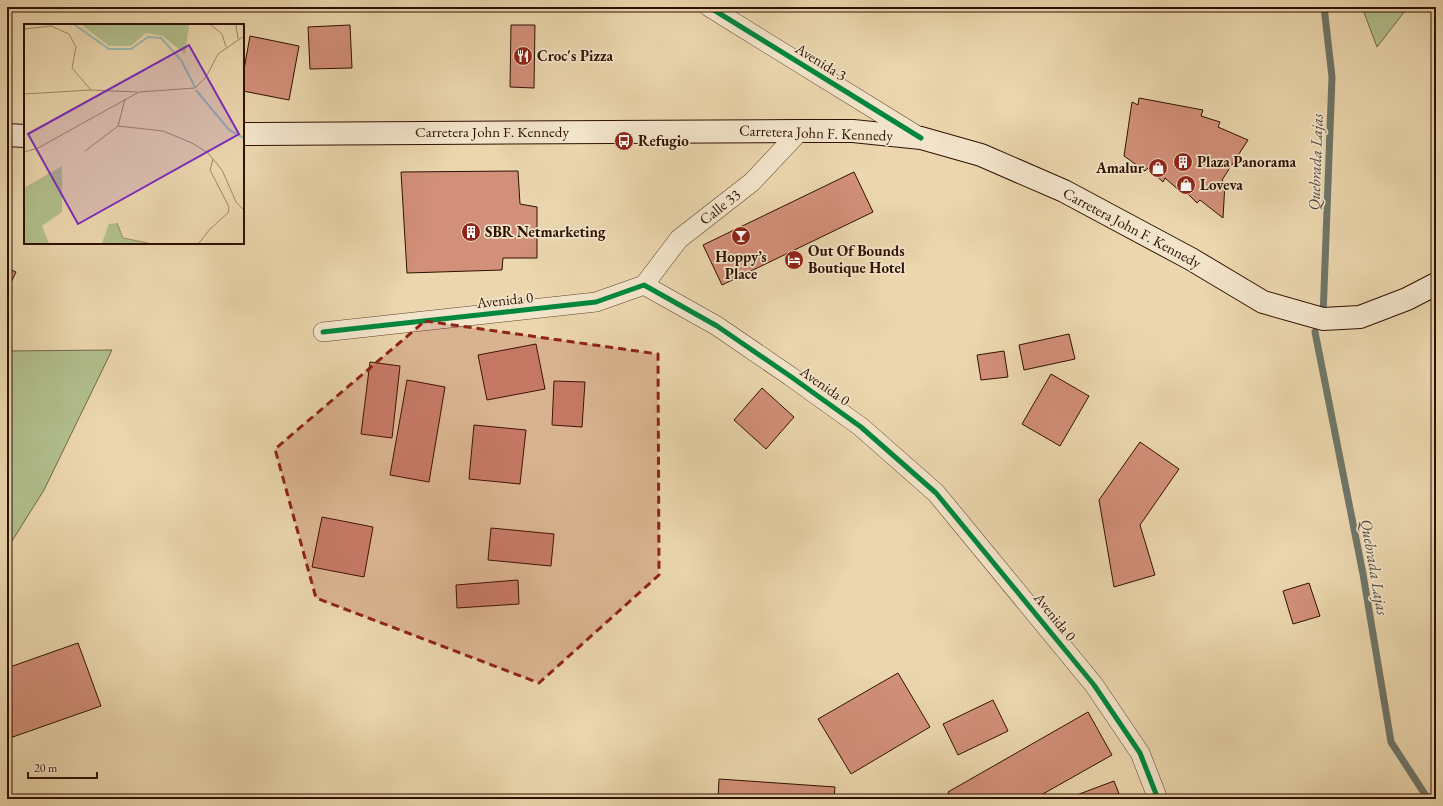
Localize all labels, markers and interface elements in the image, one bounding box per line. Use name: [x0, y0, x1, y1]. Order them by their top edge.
inset map: [24, 24, 244, 244]
street label: Avenida 3: [791, 38, 850, 85]
restaurant icon: Croc's Pizza: [512, 45, 534, 67]
place label: Croc's Pizza: [537, 46, 614, 65]
water label: Quebrada Lajas: [1303, 113, 1328, 211]
street label: Carretera John F. Kennedy: [739, 120, 894, 145]
street label: Carretera John F. Kennedy: [415, 122, 569, 141]
bus stop icon: Refugio: [613, 130, 635, 152]
place label: Refugio: [638, 131, 689, 150]
building icon: Plaza Panorama: [1172, 151, 1194, 173]
place label: Plaza Panorama: [1197, 152, 1297, 171]
shop icon: Amalur: [1147, 157, 1169, 179]
place label: Amalur: [1095, 158, 1145, 177]
shop icon: Loveva: [1175, 174, 1197, 196]
place label: Loveva: [1200, 175, 1243, 194]
street label: Carretera John F. Kennedy: [1060, 183, 1205, 272]
street label: Calle 33: [695, 185, 744, 229]
building icon: SBR Netmarketing: [460, 221, 482, 243]
place label: SBR Netmarketing: [485, 222, 606, 241]
bar icon: Hoppy’s Place: [730, 225, 752, 247]
place label: Out Of Bounds Boutique Hotel: [808, 241, 906, 277]
place label: Hoppy’s Place: [715, 247, 767, 283]
hotel icon: Out Of Bounds Boutique Hotel: [783, 249, 805, 271]
street label: Avenida 0: [475, 287, 534, 312]
street label: Avenida 0: [796, 361, 854, 410]
water label: Quebrada Lajas: [1356, 517, 1393, 617]
street label: Avenida 0: [1030, 588, 1081, 645]
scale bar: [28, 754, 97, 780]
text: 20 m: [34, 760, 58, 776]

